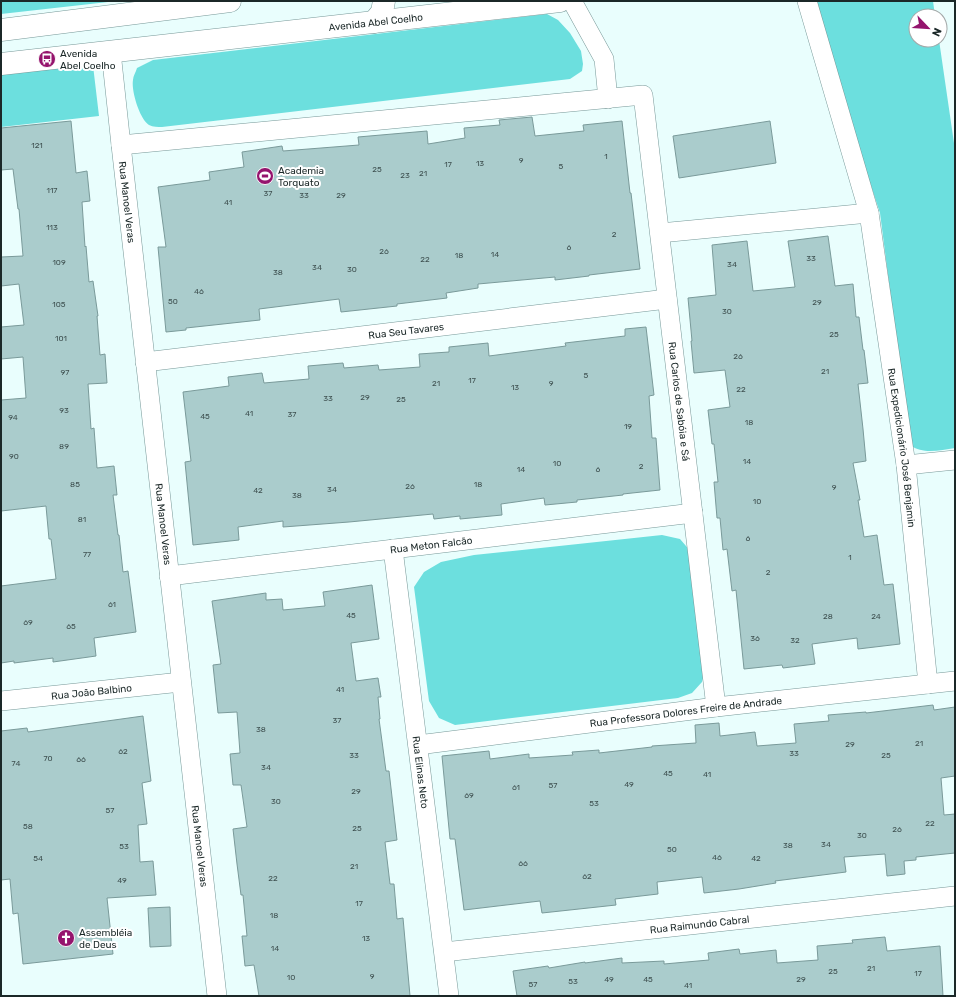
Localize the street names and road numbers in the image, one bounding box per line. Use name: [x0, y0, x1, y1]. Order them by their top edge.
street label: Avenida Abel Coelho: [328, 11, 424, 34]
street label: Rua Manoel Veras: [116, 161, 137, 244]
street label: Rua Seu Tavares: [368, 321, 445, 342]
street label: Rua Carlos de Sabóia e Sá: [665, 341, 692, 462]
street label: Rua Expedicionário José Benjamin: [885, 367, 917, 528]
street label: Rua Manoel Veras: [152, 483, 173, 566]
street label: Rua Meton Falcão: [389, 535, 473, 556]
street label: Rua João Balbino: [51, 682, 133, 703]
street label: Rua Professora Dolores Freire de Andrade: [589, 695, 783, 730]
street label: Rua Elinas Neto: [409, 735, 430, 810]
street label: Rua Manoel Veras: [189, 805, 210, 888]
street label: Rua Raimundo Cabral: [649, 914, 750, 936]

